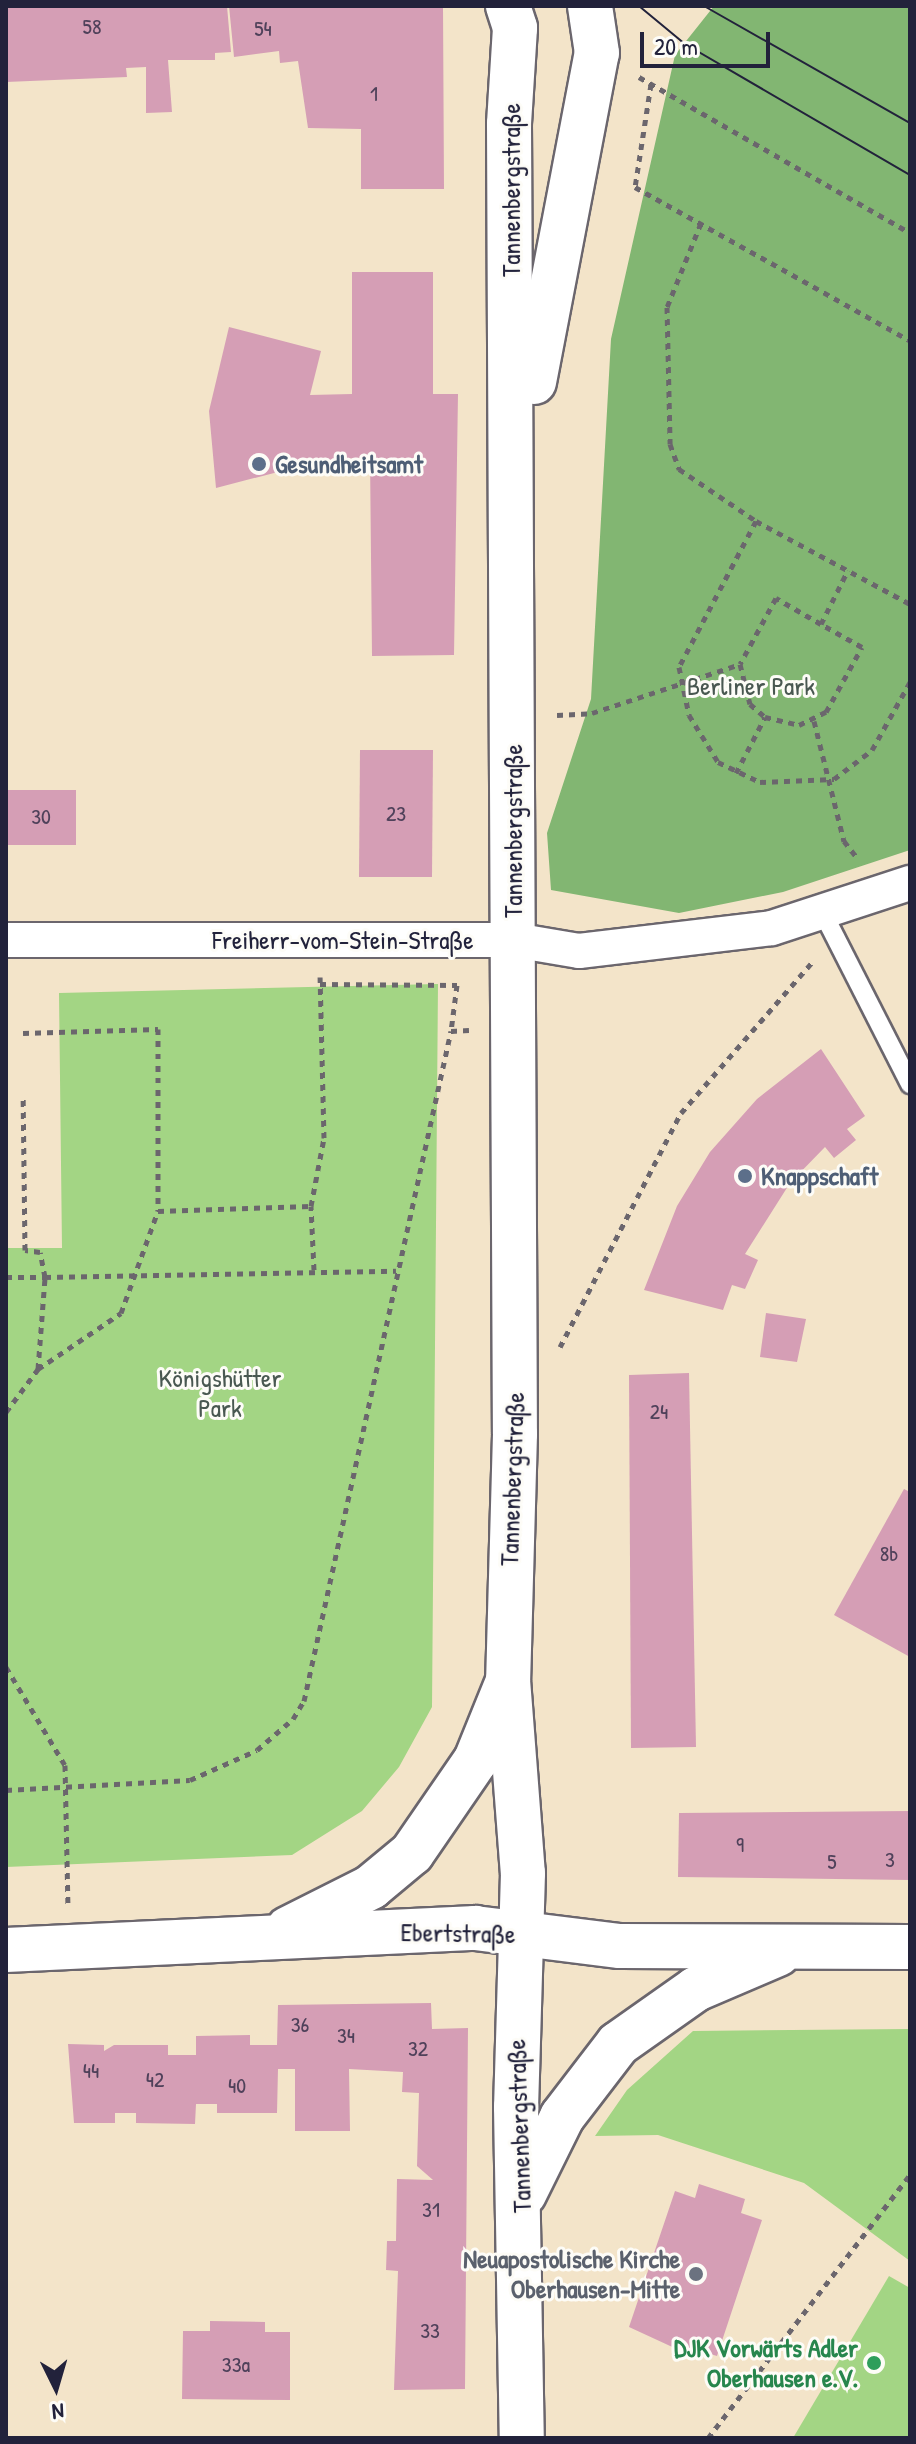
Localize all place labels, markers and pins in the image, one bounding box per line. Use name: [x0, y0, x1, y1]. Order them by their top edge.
place label: Gesundheitsamt: [275, 448, 423, 480]
marker: Gesundheitsamt: [250, 455, 268, 473]
place label: Knappschaft: [761, 1160, 878, 1192]
marker: Knappschaft: [736, 1167, 754, 1185]
place label: Neuapostolische Kirche Oberhausen-Mitte: [463, 2243, 680, 2304]
marker: Neuapostolische Kirche Oberhausen-Mitte: [687, 2265, 705, 2283]
place label: DJK Vorwärts Adler Oberhausen e.V.: [674, 2332, 858, 2394]
marker: DJK Vorwärts Adler Oberhausen e.V.: [865, 2354, 883, 2372]

